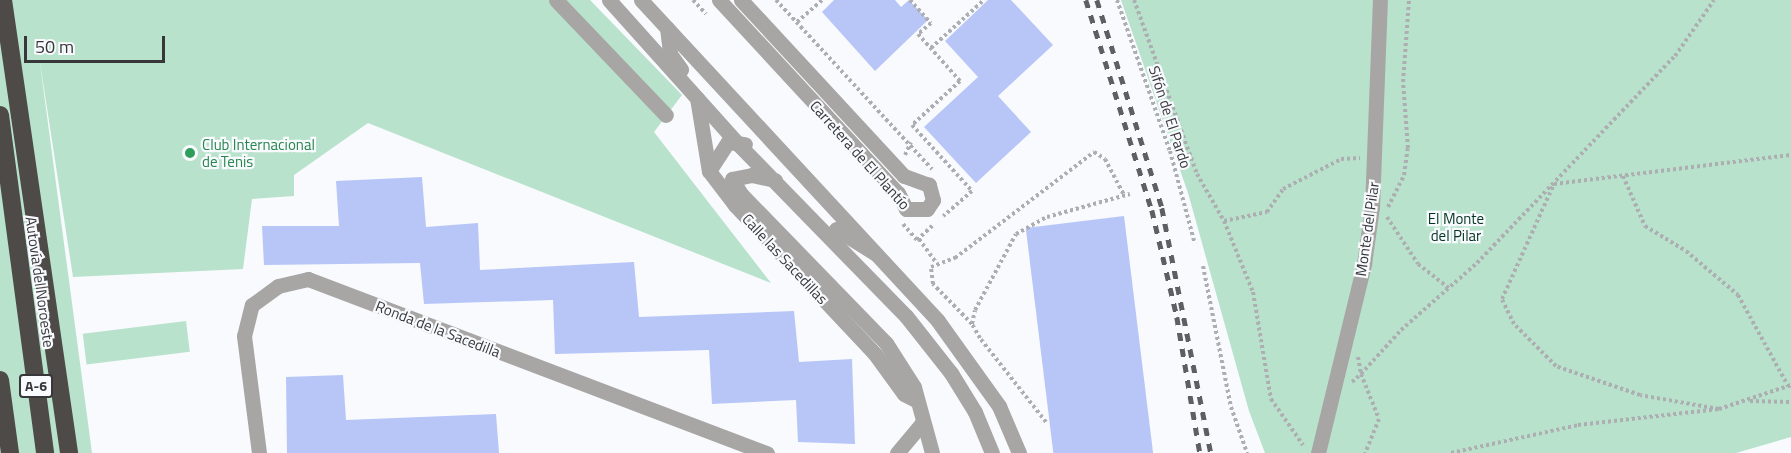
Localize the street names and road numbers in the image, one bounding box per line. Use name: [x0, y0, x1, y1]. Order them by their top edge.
street label: Sifón de El Pardo: [1145, 64, 1195, 170]
street label: Carretera de El Plantío: [806, 97, 914, 213]
street label: Monte del Pilar: [1351, 181, 1383, 277]
street label: Calle las Sacedillas: [739, 210, 831, 308]
street label: Autovía del Noroeste: [22, 215, 58, 349]
street label: Ronda de la Sacedilla: [373, 297, 503, 361]
road number: A-6: [18, 375, 54, 397]

